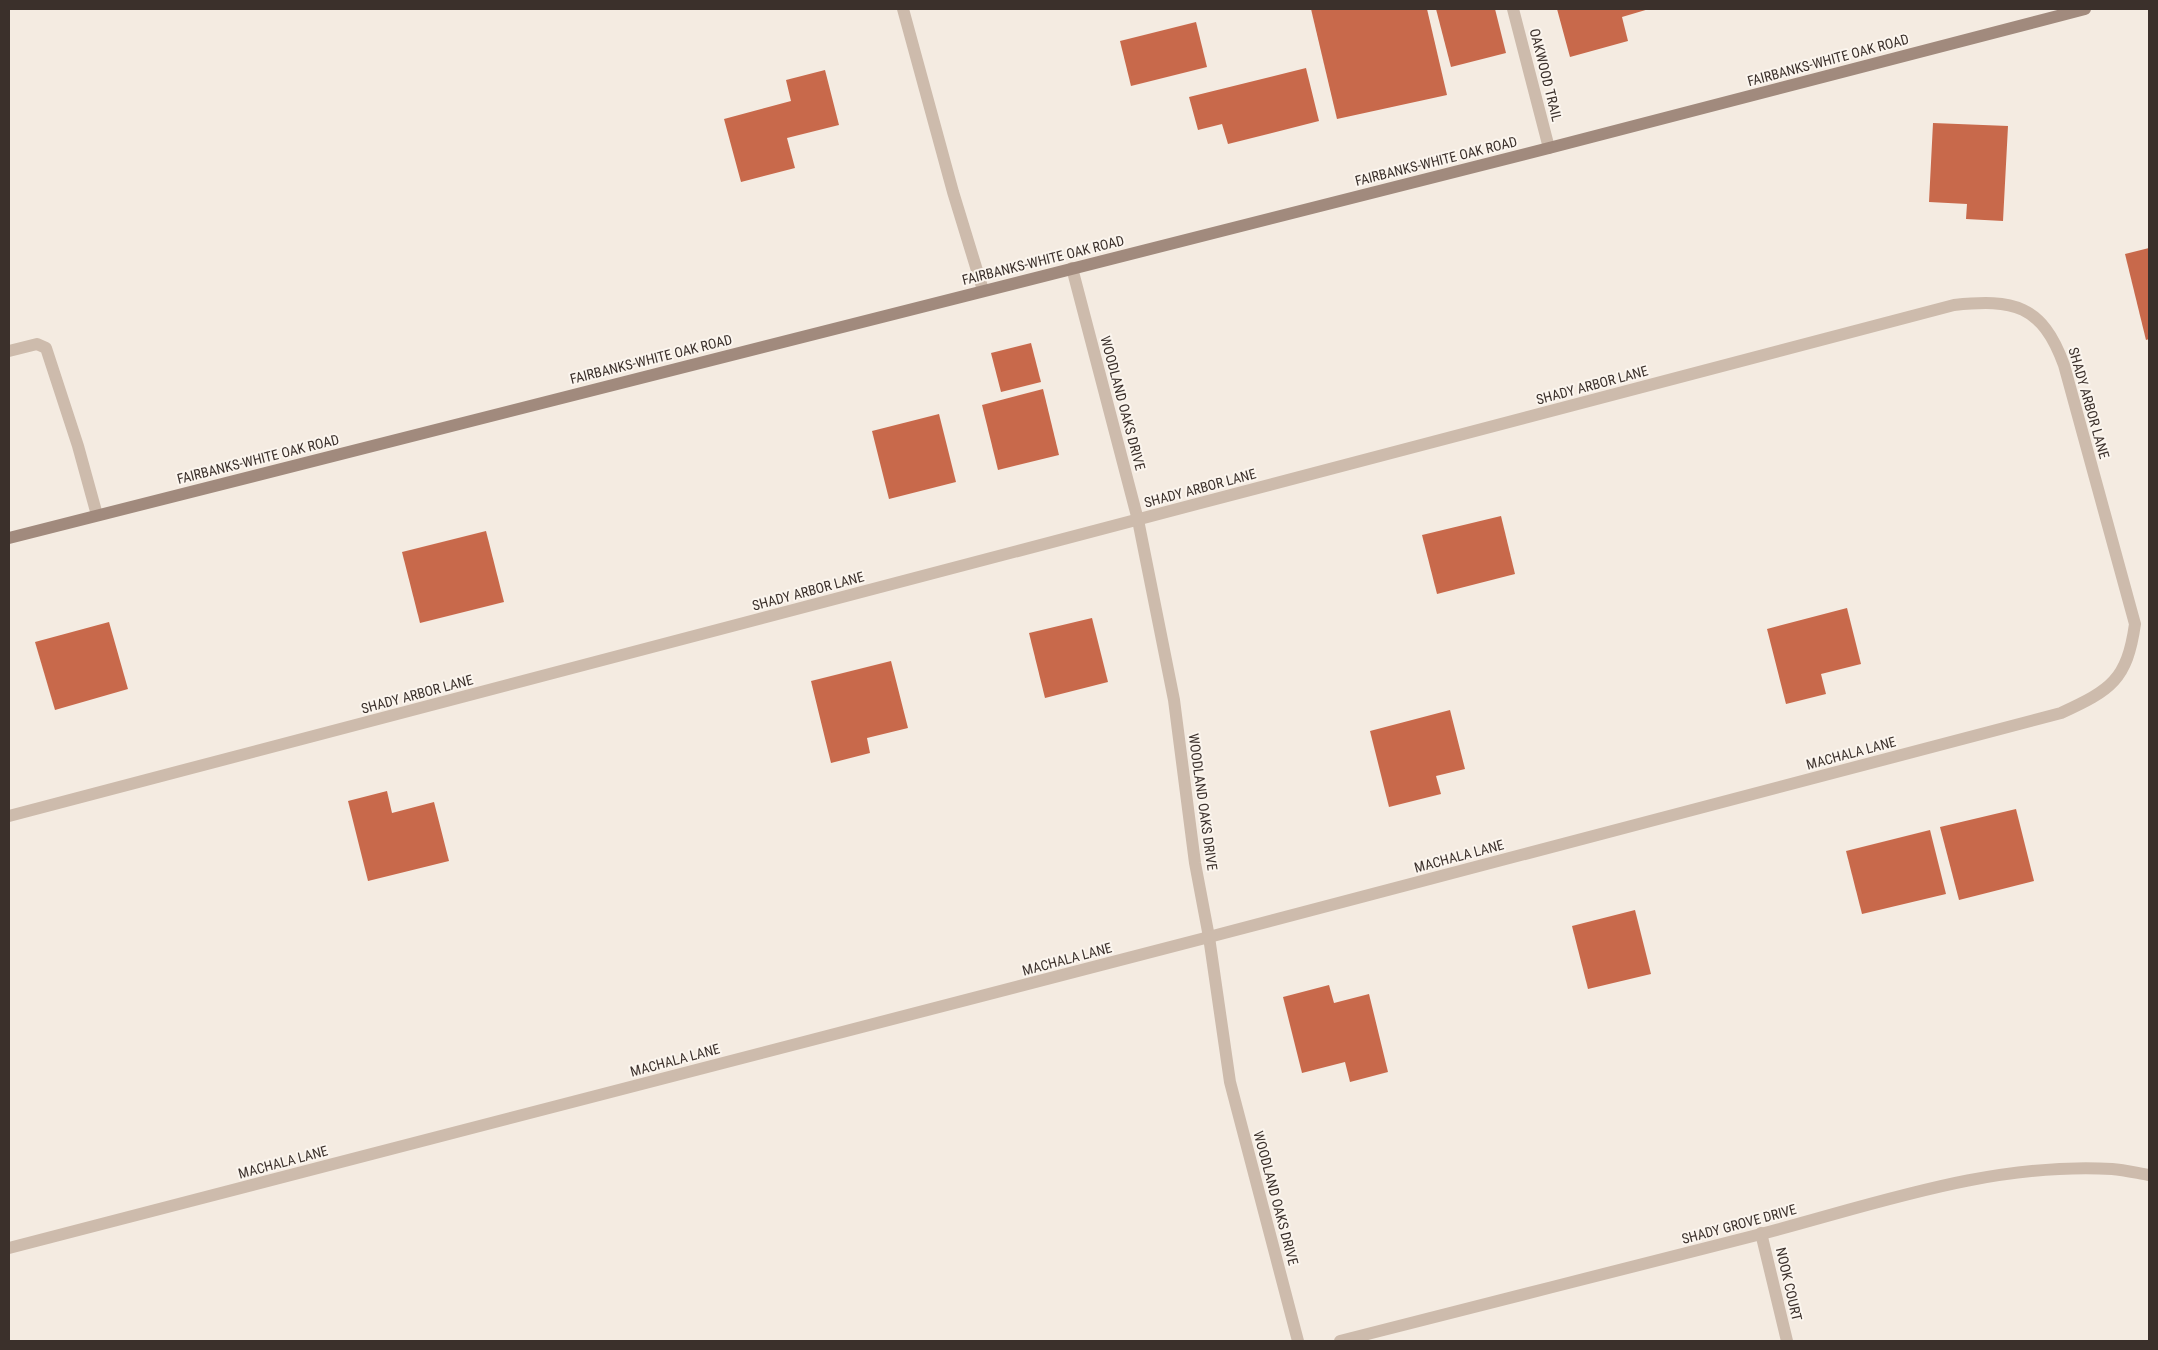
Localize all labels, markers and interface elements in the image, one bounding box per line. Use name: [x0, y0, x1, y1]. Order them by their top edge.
street label: OAKWOOD TRAIL: [1527, 27, 1565, 124]
street label: FAIRBANKS-WHITE OAK ROAD: [1746, 31, 1910, 89]
street label: FAIRBANKS-WHITE OAK ROAD: [1353, 133, 1519, 189]
street label: FAIRBANKS-WHITE OAK ROAD: [960, 232, 1126, 288]
street label: FAIRBANKS-WHITE OAK ROAD: [568, 331, 734, 387]
street label: WOODLAND OAKS DRIVE: [1097, 334, 1149, 472]
street label: SHADY ARBOR LANE: [2065, 345, 2113, 461]
street label: SHADY ARBOR LANE: [1534, 362, 1650, 408]
street label: FAIRBANKS-WHITE OAK ROAD: [175, 431, 341, 487]
street label: SHADY ARBOR LANE: [1142, 465, 1258, 511]
street label: SHADY ARBOR LANE: [750, 568, 866, 614]
street label: SHADY ARBOR LANE: [359, 671, 475, 717]
street label: WOODLAND OAKS DRIVE: [1185, 732, 1221, 872]
street label: MACHALA LANE: [1804, 733, 1898, 773]
street label: MACHALA LANE: [1412, 836, 1506, 876]
street label: MACHALA LANE: [1020, 939, 1114, 979]
street label: MACHALA LANE: [628, 1040, 722, 1080]
street label: WOODLAND OAKS DRIVE: [1250, 1129, 1302, 1267]
street label: MACHALA LANE: [236, 1142, 330, 1182]
street label: SHADY GROVE DRIVE: [1680, 1201, 1798, 1247]
street label: NOOK COURT: [1773, 1246, 1805, 1322]

